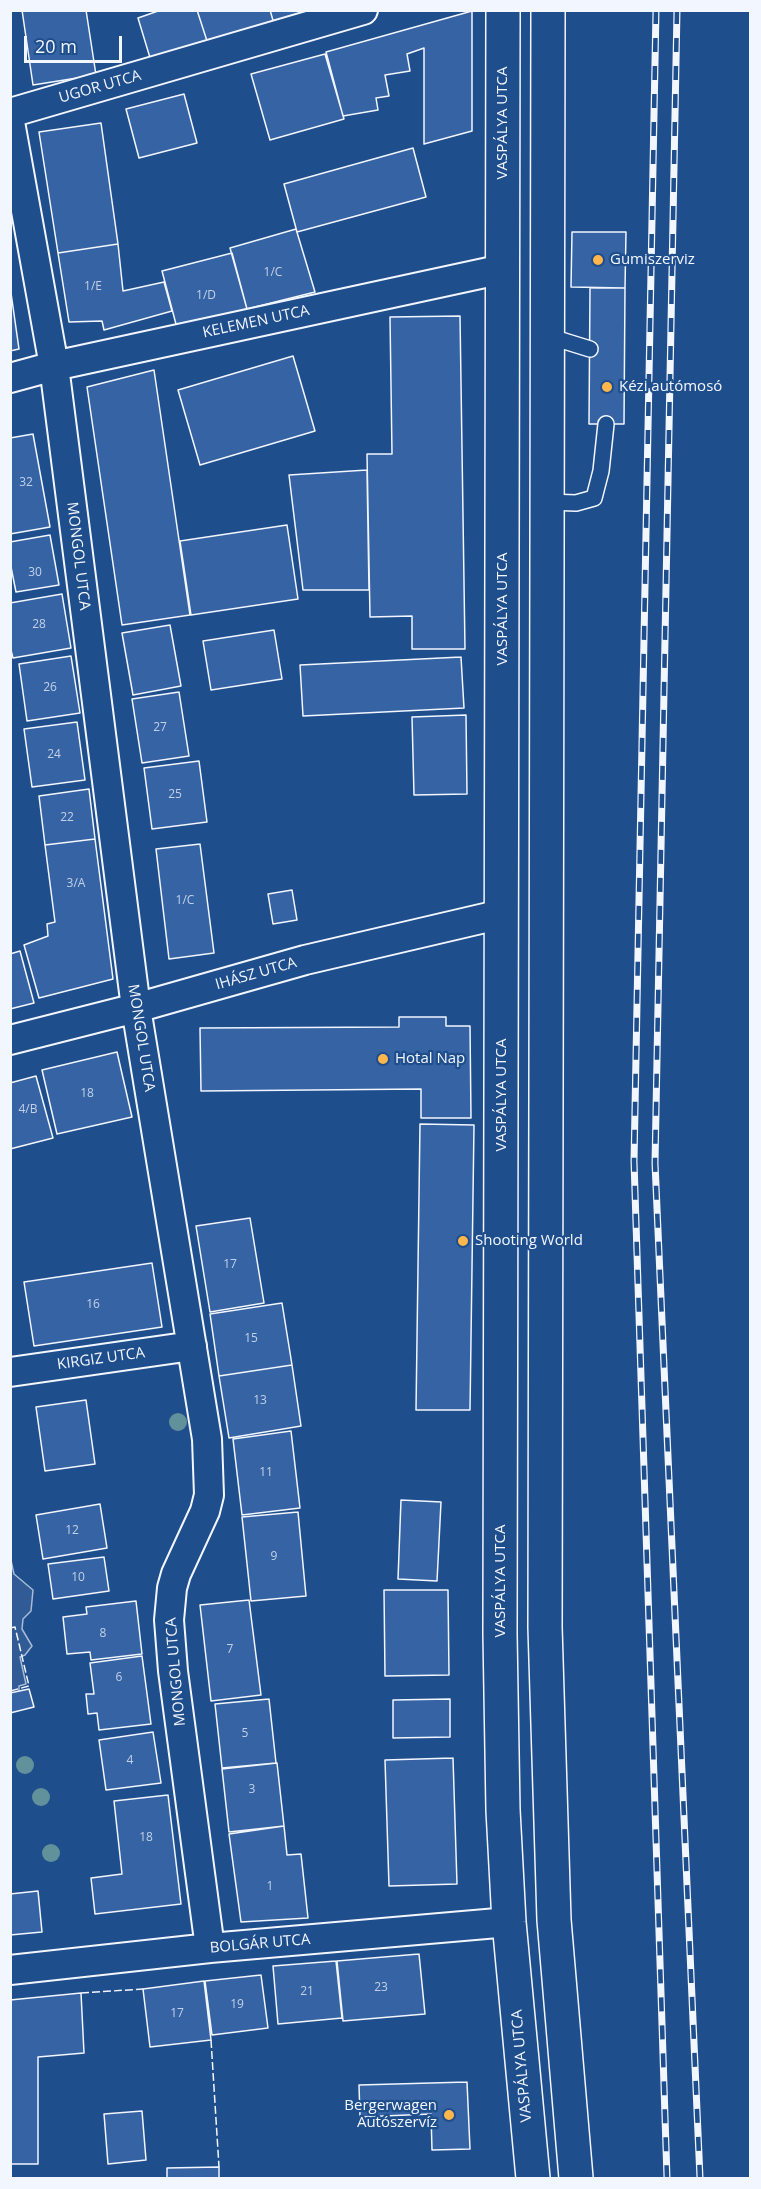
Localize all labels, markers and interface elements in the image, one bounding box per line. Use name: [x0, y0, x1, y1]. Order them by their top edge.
scale bar: [27, 24, 124, 62]
text: 20 m: [35, 34, 77, 58]
street label: UGOR UTCA: [57, 67, 143, 107]
street label: VASPÁLYA UTCA: [494, 67, 512, 179]
place label: Gumiszerviz: [610, 251, 695, 269]
marker: Gumiszerviz: [591, 253, 605, 267]
house number: 1/C: [264, 266, 282, 280]
house number: 1/E: [84, 280, 102, 294]
house number: 1/D: [196, 289, 216, 303]
street label: KELEMEN UTCA: [201, 302, 311, 342]
place label: Kézi autómosó: [619, 378, 722, 396]
marker: Kézi autómosó: [600, 380, 614, 394]
house number: 32: [19, 476, 33, 490]
street label: MONGOL UTCA: [62, 501, 94, 611]
street label: VASPÁLYA UTCA: [494, 553, 512, 665]
house number: 30: [28, 566, 42, 580]
house number: 28: [32, 618, 46, 632]
house number: 26: [43, 681, 57, 695]
house number: 27: [153, 721, 167, 735]
house number: 24: [47, 748, 61, 762]
house number: 25: [168, 788, 182, 802]
house number: 22: [60, 811, 74, 825]
house number: 3/A: [67, 877, 85, 891]
house number: 1/C: [176, 894, 194, 908]
street label: IHÁSZ UTCA: [213, 954, 299, 994]
street label: MONGOL UTCA: [124, 983, 158, 1093]
street label: VASPÁLYA UTCA: [493, 1039, 511, 1151]
place label: Hotal Nap: [395, 1050, 465, 1068]
marker: Hotal Nap: [376, 1052, 390, 1066]
house number: 18: [80, 1087, 94, 1101]
house number: 4/B: [18, 1103, 38, 1117]
place label: Shooting World: [475, 1232, 583, 1250]
marker: Shooting World: [456, 1234, 470, 1248]
house number: 17: [223, 1258, 237, 1272]
house number: 16: [86, 1298, 100, 1312]
house number: 15: [244, 1332, 258, 1346]
street label: KIRGIZ UTCA: [56, 1344, 146, 1374]
house number: 13: [253, 1394, 267, 1408]
house number: 11: [259, 1466, 273, 1480]
house number: 12: [65, 1524, 79, 1538]
street label: VASPÁLYA UTCA: [492, 1525, 510, 1637]
house number: 9: [271, 1550, 277, 1564]
house number: 10: [71, 1571, 85, 1585]
street label: MONGOL UTCA: [162, 1617, 190, 1727]
house number: 8: [100, 1627, 106, 1641]
house number: 7: [227, 1643, 233, 1657]
house number: 6: [116, 1671, 122, 1685]
house number: 5: [242, 1727, 248, 1741]
house number: 4: [127, 1754, 133, 1768]
house number: 3: [249, 1783, 255, 1797]
house number: 18: [139, 1831, 153, 1845]
house number: 1: [267, 1880, 273, 1894]
street label: BOLGÁR UTCA: [209, 1931, 311, 1957]
house number: 23: [374, 1981, 388, 1995]
house number: 21: [300, 1985, 314, 1999]
house number: 19: [230, 1998, 244, 2012]
house number: 17: [170, 2007, 184, 2021]
street label: VASPÁLYA UTCA: [508, 2009, 536, 2123]
place label: Bergerwagen Autószervíz: [344, 2097, 437, 2132]
marker: Bergerwagen Autószervíz: [442, 2108, 456, 2122]

